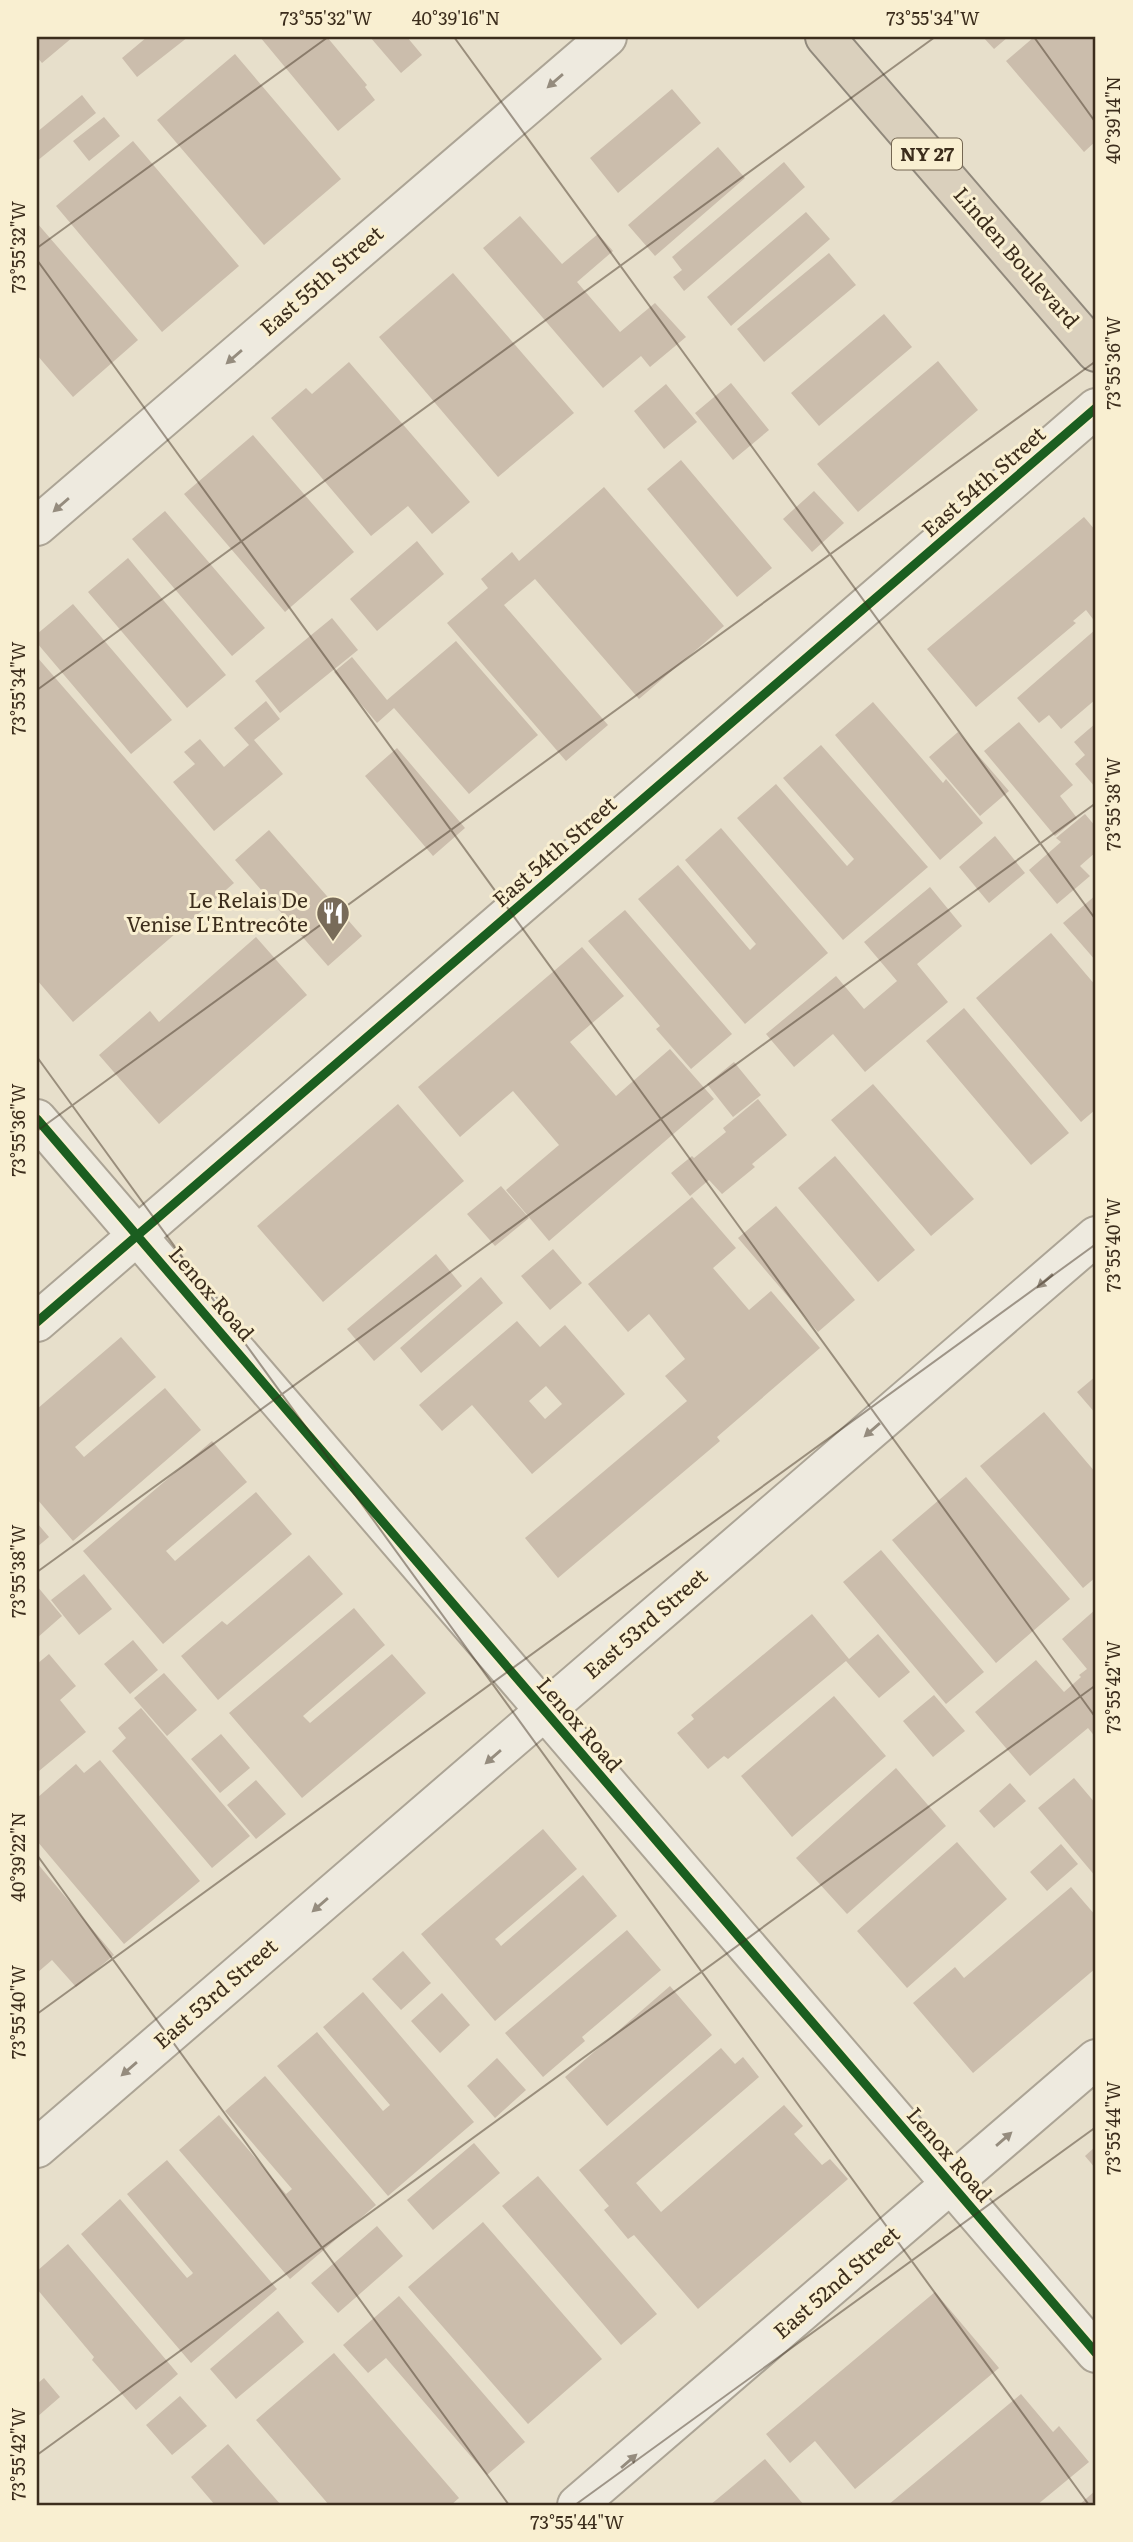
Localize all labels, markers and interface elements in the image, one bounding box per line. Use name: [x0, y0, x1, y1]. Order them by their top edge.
text: 73°55'32"W: [280, 4, 372, 31]
text: 40°39'16"N: [412, 4, 500, 31]
text: 73°55'34"W: [886, 4, 980, 31]
one-way arrow: [546, 73, 564, 89]
text: 40°39'14"N: [1099, 76, 1126, 164]
road number: NY 27: [892, 138, 962, 170]
street label: Linden Boulevard: [948, 179, 1088, 334]
text: 73°55'32"W: [4, 201, 31, 293]
street label: East 55th Street: [252, 216, 389, 341]
text: 73°55'36"W: [1099, 316, 1126, 410]
one-way arrow: [225, 349, 242, 364]
street label: East 54th Street: [914, 417, 1052, 543]
one-way arrow: [52, 497, 70, 513]
text: 73°55'34"W: [4, 641, 31, 735]
text: 73°55'38"W: [1099, 757, 1126, 851]
street label: East 54th Street: [485, 787, 623, 913]
place label: Le Relais De Venise L'Entrecôte: [126, 883, 308, 938]
restaurant icon: Le Relais De Venise L'Entrecôte: [314, 894, 352, 943]
text: 73°55'36"W: [4, 1083, 31, 1177]
text: 73°55'40"W: [1099, 1198, 1126, 1292]
street label: Lenox Road: [163, 1238, 263, 1347]
one-way arrow: [1036, 1273, 1053, 1288]
one-way arrow: [864, 1422, 881, 1437]
text: 73°55'38"W: [4, 1524, 31, 1618]
street label: East 53rd Street: [576, 1559, 714, 1685]
text: 73°55'42"W: [1099, 1640, 1126, 1733]
street label: Lenox Road: [531, 1669, 631, 1778]
one-way arrow: [484, 1749, 501, 1764]
text: 40°39'22"N: [4, 1812, 31, 1902]
one-way arrow: [311, 1897, 329, 1913]
street label: East 53rd Street: [146, 1929, 284, 2055]
text: 73°55'40"W: [4, 1965, 31, 2059]
one-way arrow: [120, 2061, 138, 2077]
text: 73°55'44"W: [1099, 2081, 1126, 2175]
street label: Lenox Road: [901, 2099, 1001, 2208]
one-way arrow: [995, 2132, 1012, 2147]
street label: East 52nd Street: [765, 2217, 906, 2345]
text: 73°55'42"W: [4, 2407, 31, 2500]
one-way arrow: [620, 2454, 637, 2469]
text: 73°55'44"W: [530, 2508, 624, 2535]

